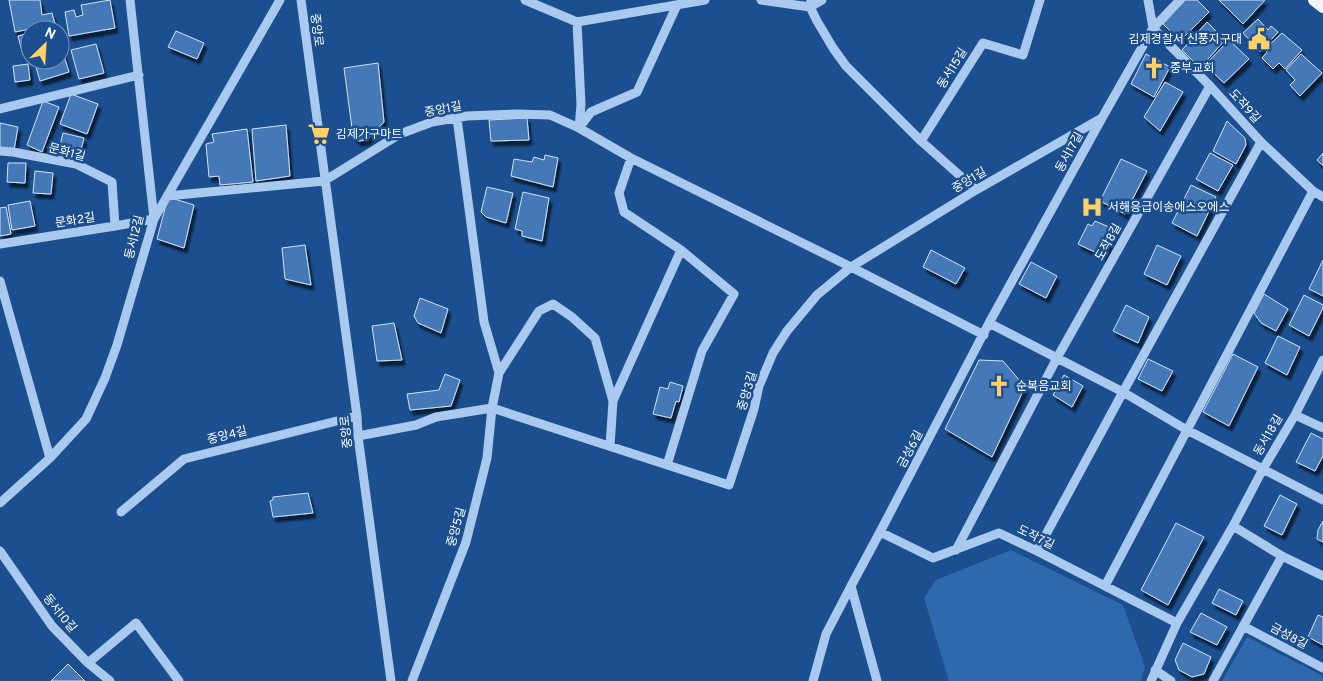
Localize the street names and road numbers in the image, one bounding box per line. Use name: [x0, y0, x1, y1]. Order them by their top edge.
street label: 중앙로: [306, 13, 326, 48]
street label: 동서15길: [934, 45, 972, 92]
street label: 도작9길: [1225, 86, 1264, 127]
street label: 중앙1길: [423, 99, 463, 121]
street label: 동서17길: [1052, 129, 1087, 176]
street label: 문화1길: [47, 140, 87, 166]
street label: 중앙1길: [949, 164, 990, 197]
street label: 문화2길: [54, 210, 96, 232]
street label: 동서12길: [122, 213, 148, 261]
street label: 도작8길: [1092, 221, 1126, 264]
street label: 중앙3길: [734, 370, 762, 413]
street label: 동서18길: [1251, 412, 1287, 459]
street label: 중앙로: [337, 415, 357, 449]
street label: 중앙4길: [206, 423, 249, 449]
street label: 금성6길: [894, 428, 927, 471]
street label: 중앙5길: [444, 506, 470, 549]
street label: 도작7길: [1014, 522, 1057, 554]
street label: 동서10길: [39, 591, 80, 636]
street label: 금성8길: [1267, 620, 1310, 653]

